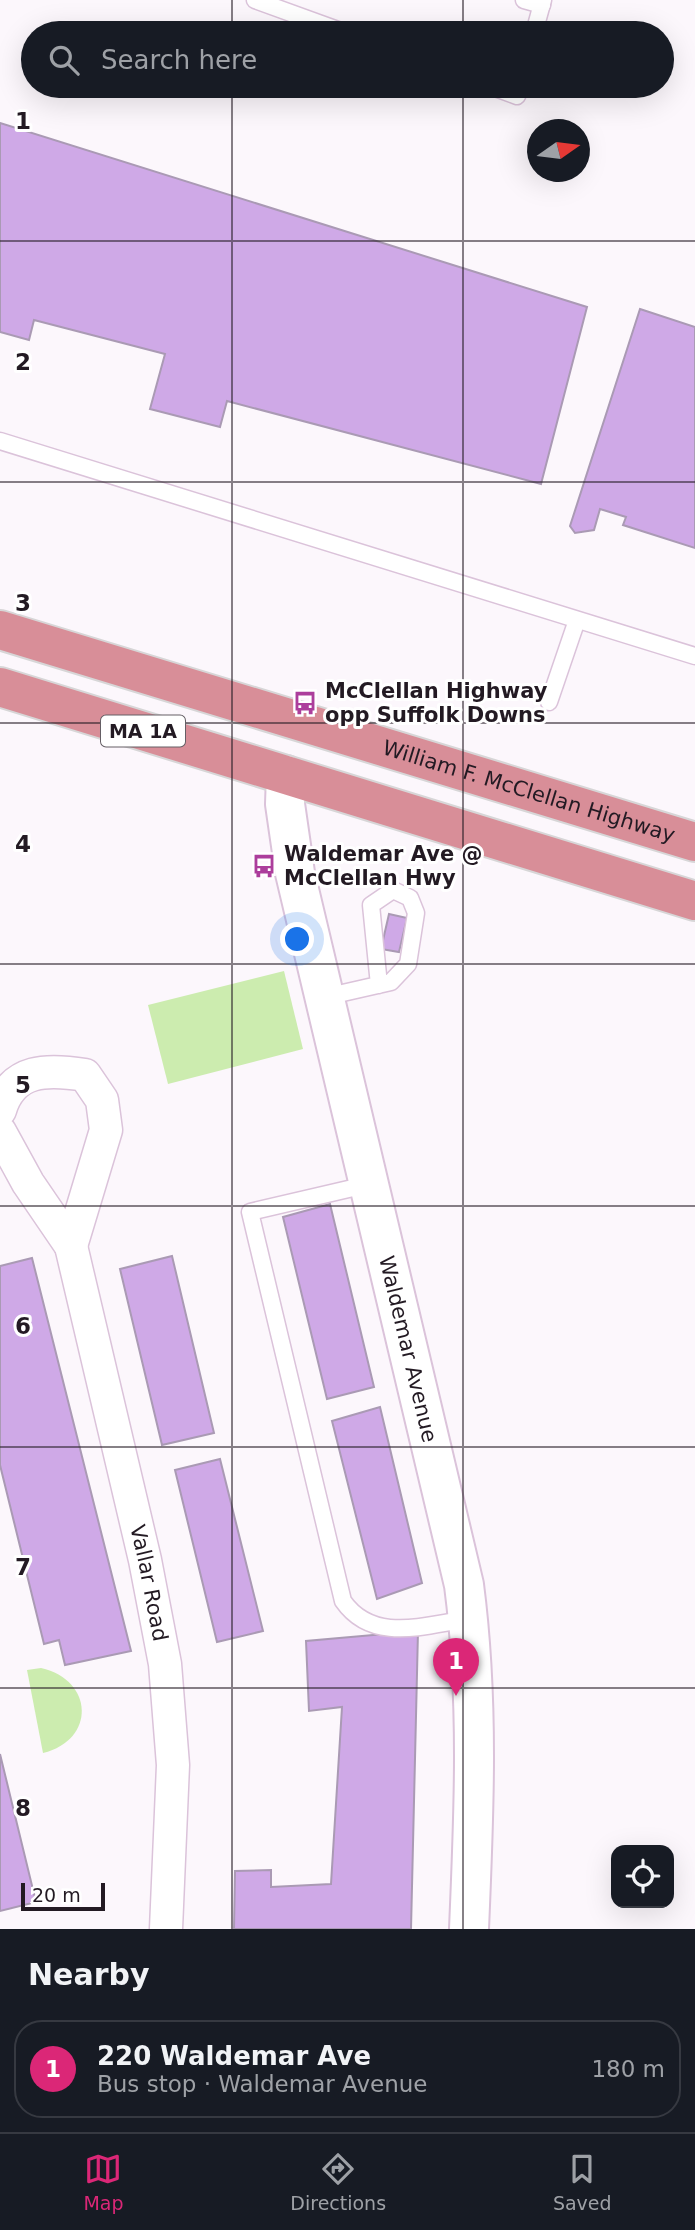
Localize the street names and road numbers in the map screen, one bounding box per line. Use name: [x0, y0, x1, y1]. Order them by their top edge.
road number: MA 1A: [101, 716, 185, 746]
street label: William F. McClellan Highway: [380, 735, 678, 847]
street label: Waldemar Avenue: [374, 1253, 442, 1445]
street label: Vallar Road: [125, 1522, 172, 1643]

